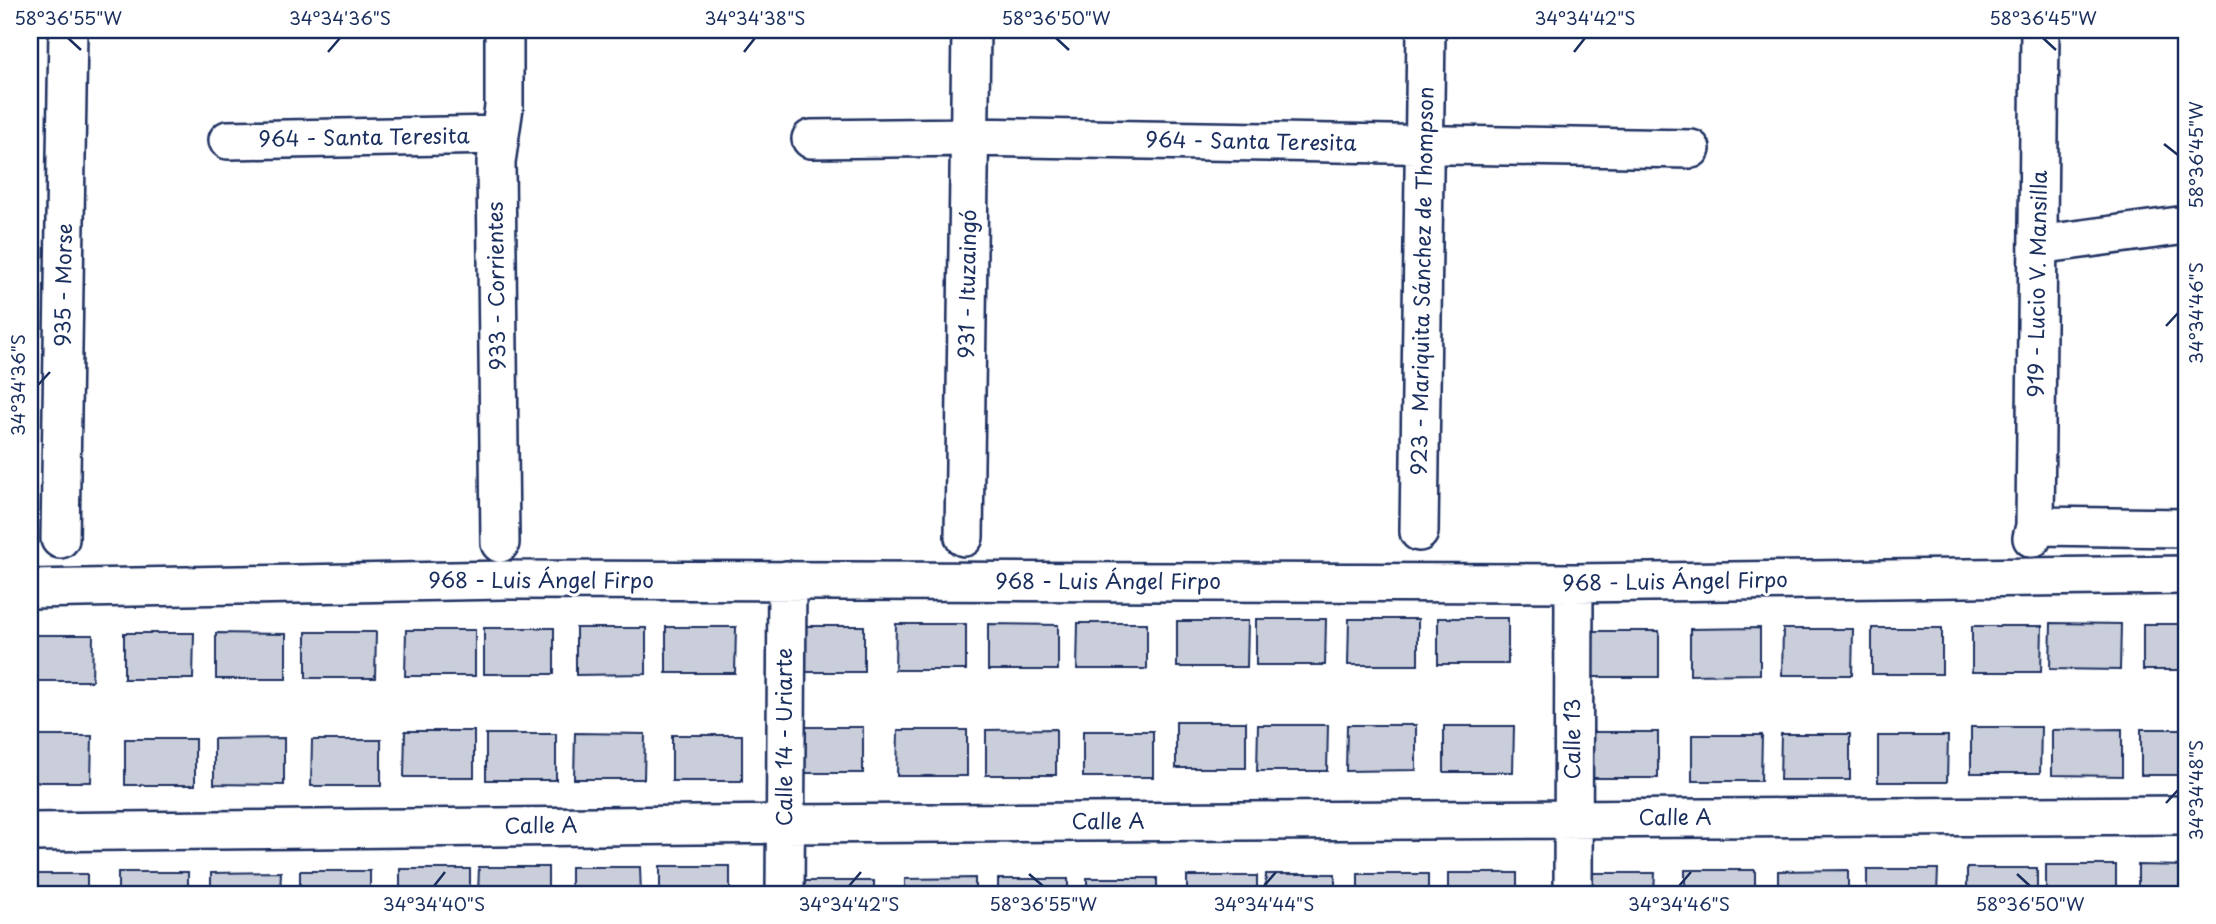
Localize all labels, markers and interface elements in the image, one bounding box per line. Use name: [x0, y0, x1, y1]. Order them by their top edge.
text: 58°36'55"W: [14, 4, 122, 31]
text: 34°34'36"S: [289, 4, 391, 31]
text: 34°34'38"S: [704, 4, 806, 31]
text: 58°36'50"W: [1001, 4, 1111, 31]
text: 34°34'42"S: [1534, 4, 1636, 31]
text: 58°36'45"W: [1989, 4, 2097, 31]
street label: 923 - Mariquita Sánchez de Thompson: [1402, 86, 1440, 476]
text: 58°36'45"W: [2182, 101, 2209, 209]
street label: 964 - Santa Teresita: [258, 118, 471, 154]
street label: 964 - Santa Teresita: [1145, 122, 1358, 158]
street label: 919 - Lucio V. Mansilla: [2018, 170, 2054, 398]
street label: 933 - Corrientes: [478, 201, 512, 371]
street label: 931 - Ituzaingó: [949, 209, 983, 359]
street label: 935 - Morse: [45, 223, 79, 347]
text: 34°34'46"S: [2182, 262, 2209, 364]
text: 34°34'36"S: [4, 334, 31, 436]
street label: 968 - Luis Ángel Firpo: [1562, 562, 1788, 598]
street label: 968 - Luis Ángel Firpo: [428, 563, 654, 595]
street label: 968 - Luis Ángel Firpo: [995, 564, 1221, 596]
street label: Calle 14 - Uriarte: [767, 648, 799, 826]
street label: Calle 13: [1555, 698, 1587, 780]
text: 34°34'48"S: [2182, 740, 2209, 840]
street label: Calle A: [1638, 800, 1712, 832]
street label: Calle A: [1071, 804, 1145, 836]
street label: Calle A: [504, 807, 578, 841]
text: 34°34'40"S: [383, 890, 485, 917]
text: 34°34'42"S: [798, 890, 900, 917]
text: 58°36'55"W: [989, 890, 1097, 917]
text: 34°34'44"S: [1213, 890, 1315, 917]
text: 34°34'46"S: [1628, 890, 1730, 917]
text: 58°36'50"W: [1975, 890, 2085, 917]

